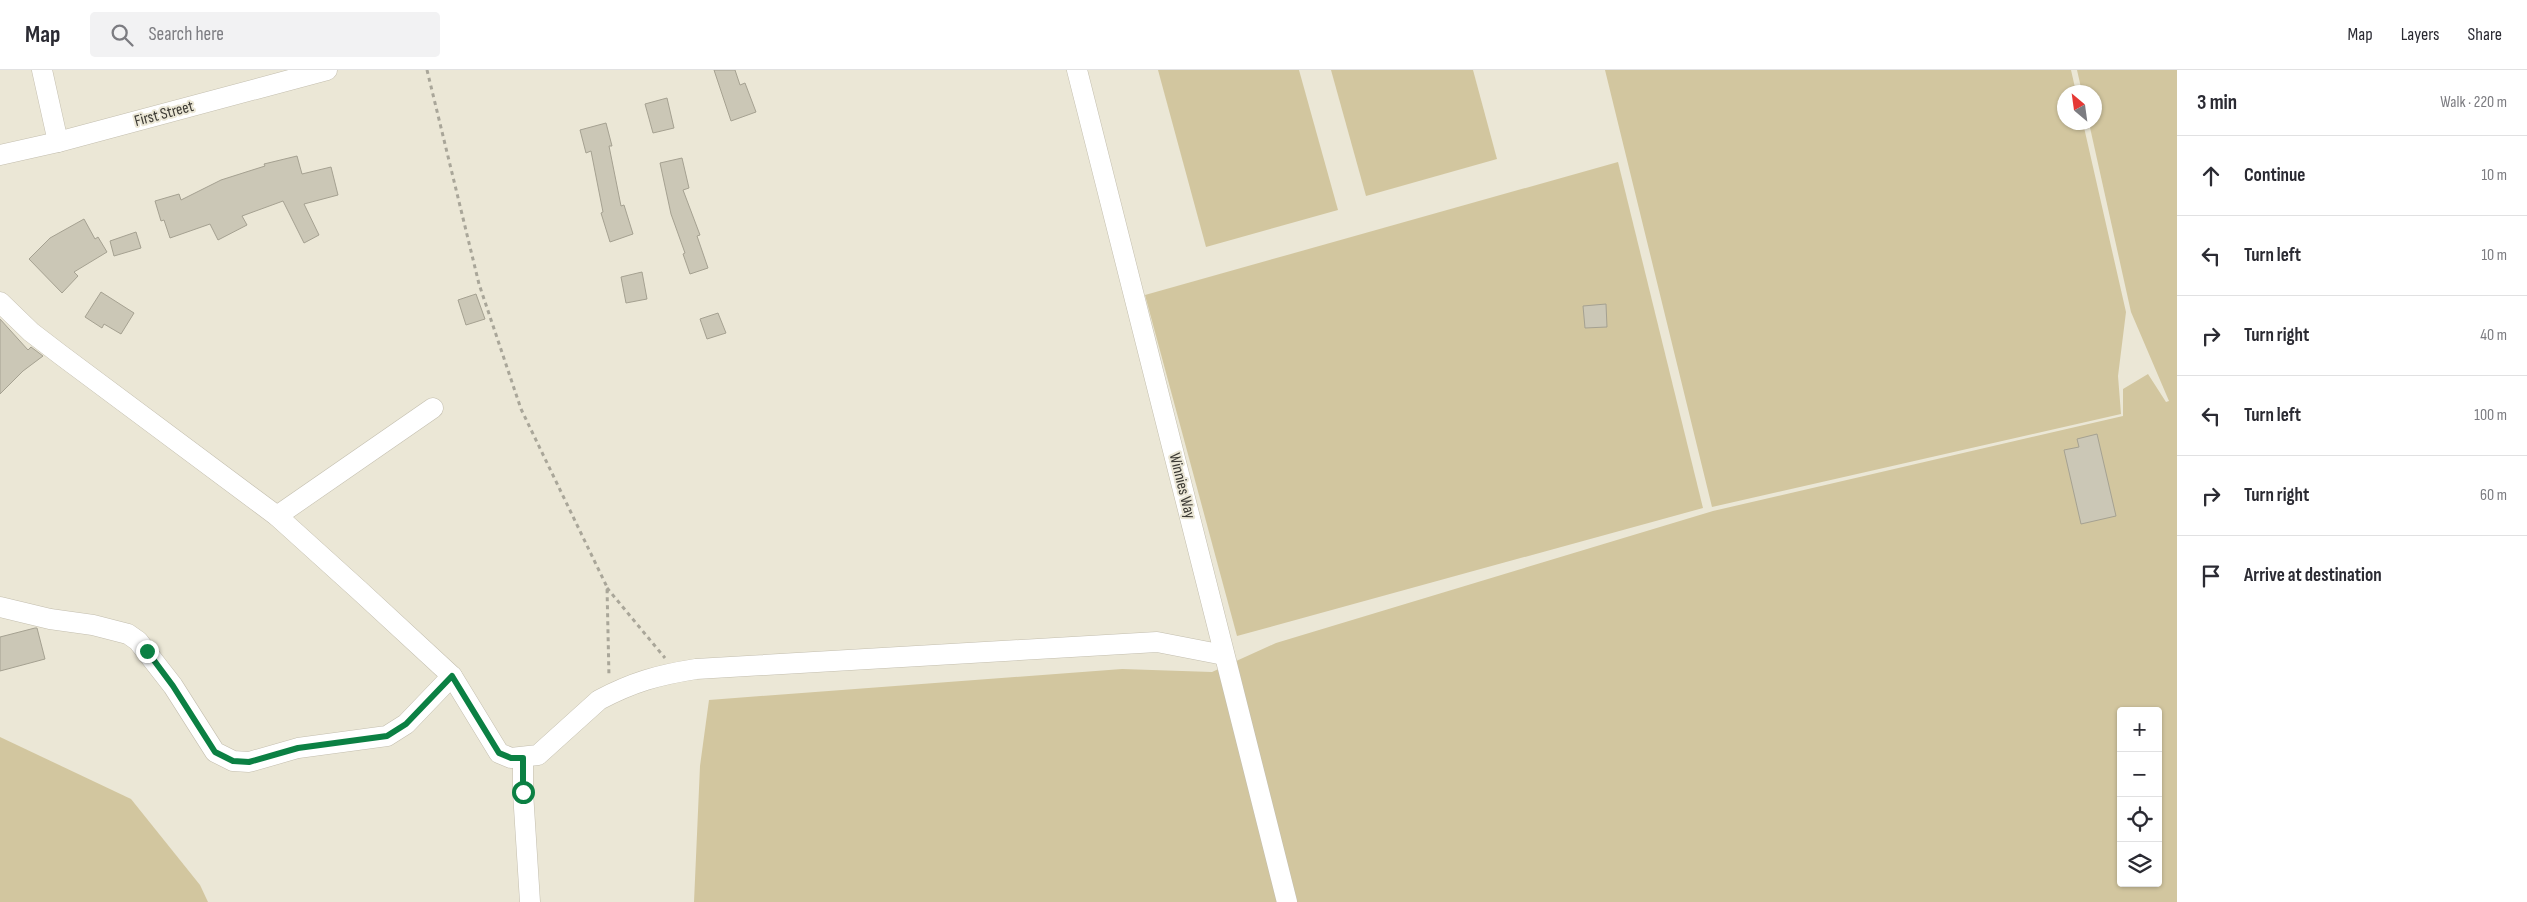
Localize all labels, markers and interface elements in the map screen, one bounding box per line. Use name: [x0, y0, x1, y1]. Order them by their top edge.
search box: [90, 12, 440, 57]
text: Map: [25, 20, 60, 49]
icon: search: [108, 21, 136, 49]
text: Search here: [148, 23, 224, 46]
text: Map: [2348, 24, 2373, 45]
text: Layers: [2401, 24, 2440, 45]
text: Share: [2468, 24, 2502, 45]
north arrow: [2057, 85, 2102, 130]
text: 3 min: [2197, 90, 2237, 115]
text: Walk · 220 m: [2440, 93, 2507, 112]
street label: First Street: [132, 97, 196, 131]
icon: ahead: [2197, 162, 2225, 190]
text: Continue: [2244, 164, 2305, 187]
text: 10 m: [2481, 166, 2507, 185]
icon: left: [2197, 242, 2225, 270]
text: Turn left: [2244, 244, 2301, 267]
text: 10 m: [2481, 246, 2507, 265]
icon: right: [2197, 322, 2225, 350]
text: Turn right: [2244, 324, 2309, 347]
text: 40 m: [2480, 326, 2507, 345]
icon: left: [2197, 402, 2225, 430]
text: Turn left: [2244, 404, 2301, 427]
text: 100 m: [2474, 406, 2507, 425]
street label: Winnies Way: [1165, 451, 1199, 521]
icon: right: [2197, 482, 2225, 510]
text: Turn right: [2244, 484, 2309, 507]
text: 60 m: [2480, 486, 2507, 505]
icon: arrive: [2197, 562, 2225, 590]
text: Arrive at destination: [2244, 564, 2382, 587]
route end: [136, 640, 159, 663]
map controls: [2117, 707, 2162, 887]
button: +: [2117, 707, 2162, 752]
button: −: [2117, 752, 2162, 797]
route start: [512, 781, 535, 804]
button: locate: [2117, 797, 2162, 842]
button: layers: [2117, 842, 2162, 887]

